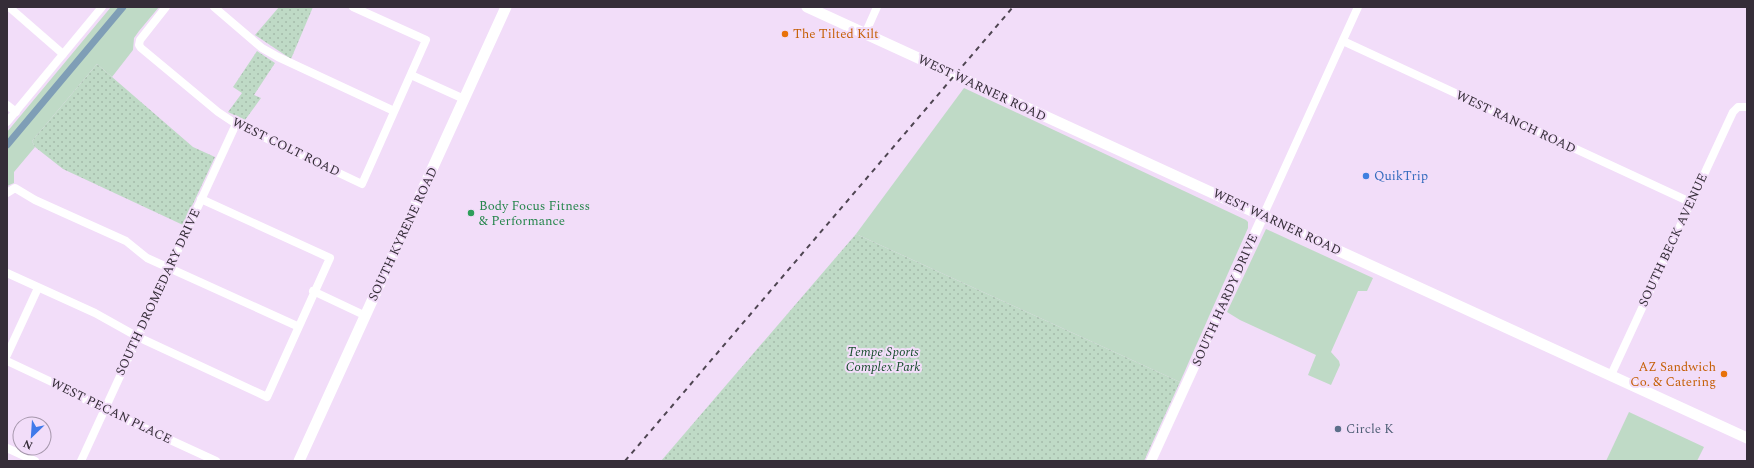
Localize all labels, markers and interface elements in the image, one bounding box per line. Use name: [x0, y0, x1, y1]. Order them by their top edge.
place label: The Tilted Kilt: [793, 24, 879, 44]
marker: The Tilted Kilt: [780, 29, 790, 39]
street label: WEST WARNER ROAD: [914, 49, 1050, 127]
street label: WEST RANCH ROAD: [1453, 85, 1579, 159]
street label: WEST COLT ROAD: [229, 112, 343, 182]
street label: SOUTH KYRENE ROAD: [363, 164, 443, 304]
place label: QuikTrip: [1374, 166, 1428, 186]
street label: SOUTH BECK AVENUE: [1633, 170, 1713, 310]
marker: QuikTrip: [1361, 171, 1371, 181]
street label: WEST WARNER ROAD: [1209, 183, 1345, 261]
place label: Body Focus Fitness & Performance: [479, 196, 590, 231]
street label: SOUTH DROMEDARY DRIVE: [110, 205, 206, 379]
marker: Body Focus Fitness & Performance: [466, 208, 476, 218]
street label: SOUTH HARDY DRIVE: [1187, 231, 1263, 369]
park label: Tempe Sports Complex Park: [846, 342, 920, 377]
place label: AZ Sandwich Co. & Catering: [1630, 357, 1716, 392]
marker: AZ Sandwich Co. & Catering: [1719, 369, 1729, 379]
street label: WEST PECAN PLACE: [47, 373, 175, 449]
north arrow: [12, 416, 52, 456]
place label: Circle K: [1346, 419, 1394, 439]
marker: Circle K: [1333, 424, 1343, 434]
text: N: [20, 435, 36, 454]

